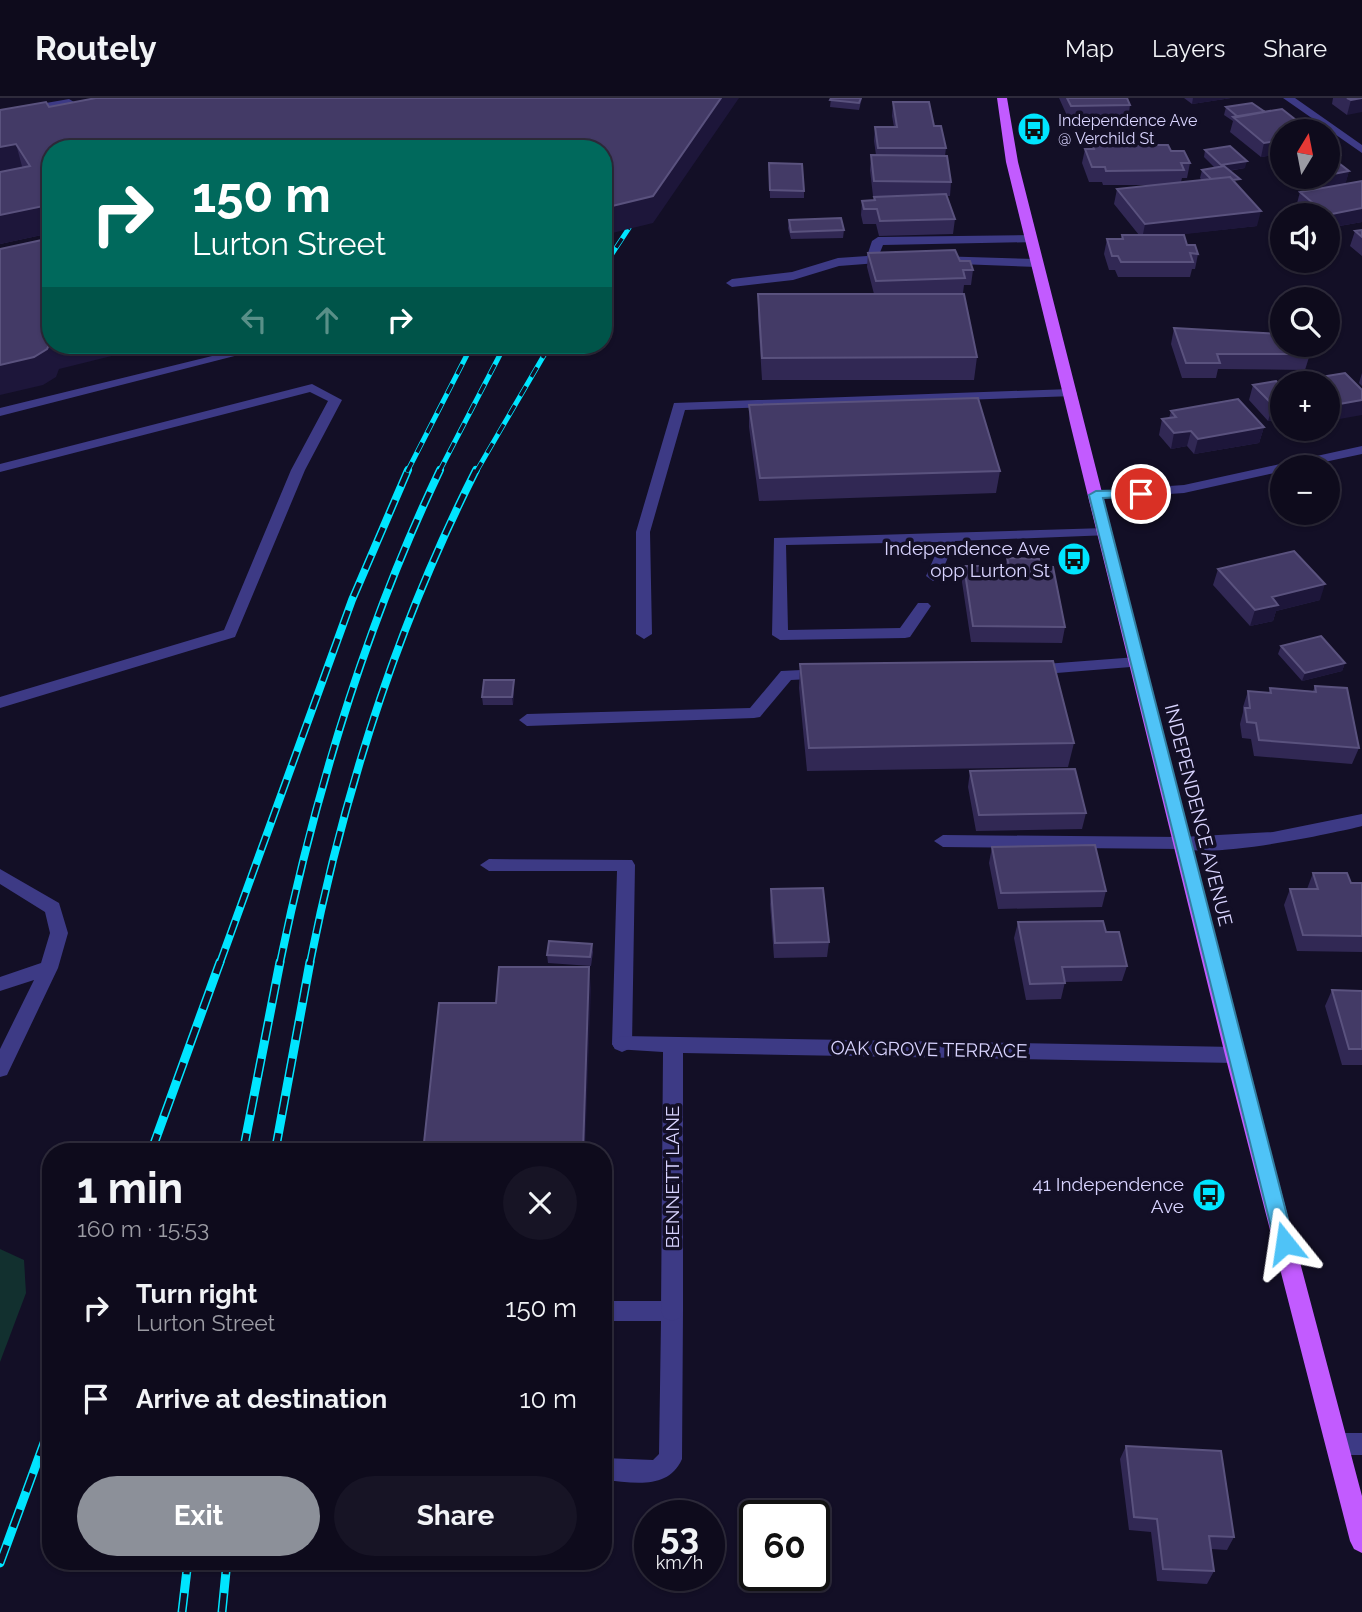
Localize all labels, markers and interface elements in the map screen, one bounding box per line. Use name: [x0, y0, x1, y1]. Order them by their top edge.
text: Routely: [35, 29, 157, 68]
text: Map: [1065, 34, 1114, 63]
text: Layers: [1152, 34, 1225, 63]
text: Share: [1263, 34, 1327, 63]
bus stop icon: Independence Ave @ Verchild St: [1015, 110, 1053, 148]
place label: Independence Ave @ Verchild St: [1058, 111, 1198, 148]
north arrow: [1270, 119, 1340, 189]
map controls: [1270, 119, 1340, 525]
text: 150 m: [192, 166, 331, 223]
icon: right: [77, 168, 168, 259]
button: sound: [1270, 203, 1340, 273]
text: Lurton Street: [192, 225, 386, 262]
button: search: [1270, 287, 1340, 357]
icon: left: [235, 301, 273, 339]
icon: ahead: [308, 301, 346, 339]
icon: right: [381, 301, 419, 339]
button: +: [1270, 371, 1340, 441]
button: −: [1270, 455, 1340, 525]
pin: [1111, 464, 1171, 524]
icon: arrive: [1122, 475, 1160, 513]
place label: Independence Ave opp Lurton St: [884, 537, 1051, 581]
bus stop icon: Independence Ave opp Lurton St: [1055, 540, 1093, 578]
street label: INDEPENDENCE AVENUE: [1161, 702, 1237, 928]
street label: OAK GROVE TERRACE: [830, 1036, 1028, 1062]
street label: BENNETT LANE: [661, 1106, 683, 1248]
text: 1 min: [77, 1164, 183, 1213]
button: close: [503, 1166, 577, 1240]
place label: 41 Independence Ave: [1032, 1173, 1184, 1217]
bus stop icon: 41 Independence Ave: [1190, 1176, 1228, 1214]
position arrow: [1248, 1206, 1322, 1280]
text: 160 m · 15:53: [77, 1215, 209, 1242]
text: Turn right: [136, 1279, 257, 1309]
icon: right: [77, 1289, 115, 1327]
text: 150 m: [505, 1293, 577, 1323]
text: Lurton Street: [136, 1309, 275, 1336]
icon: arrive: [77, 1380, 115, 1418]
text: Arrive at destination: [136, 1384, 387, 1414]
text: 10 m: [519, 1384, 577, 1414]
button: Exit: [77, 1476, 320, 1556]
button: Share: [334, 1476, 577, 1556]
speed limit sign: 60: [739, 1500, 830, 1591]
text: 53: [660, 1516, 699, 1557]
text: km/h: [656, 1552, 703, 1573]

